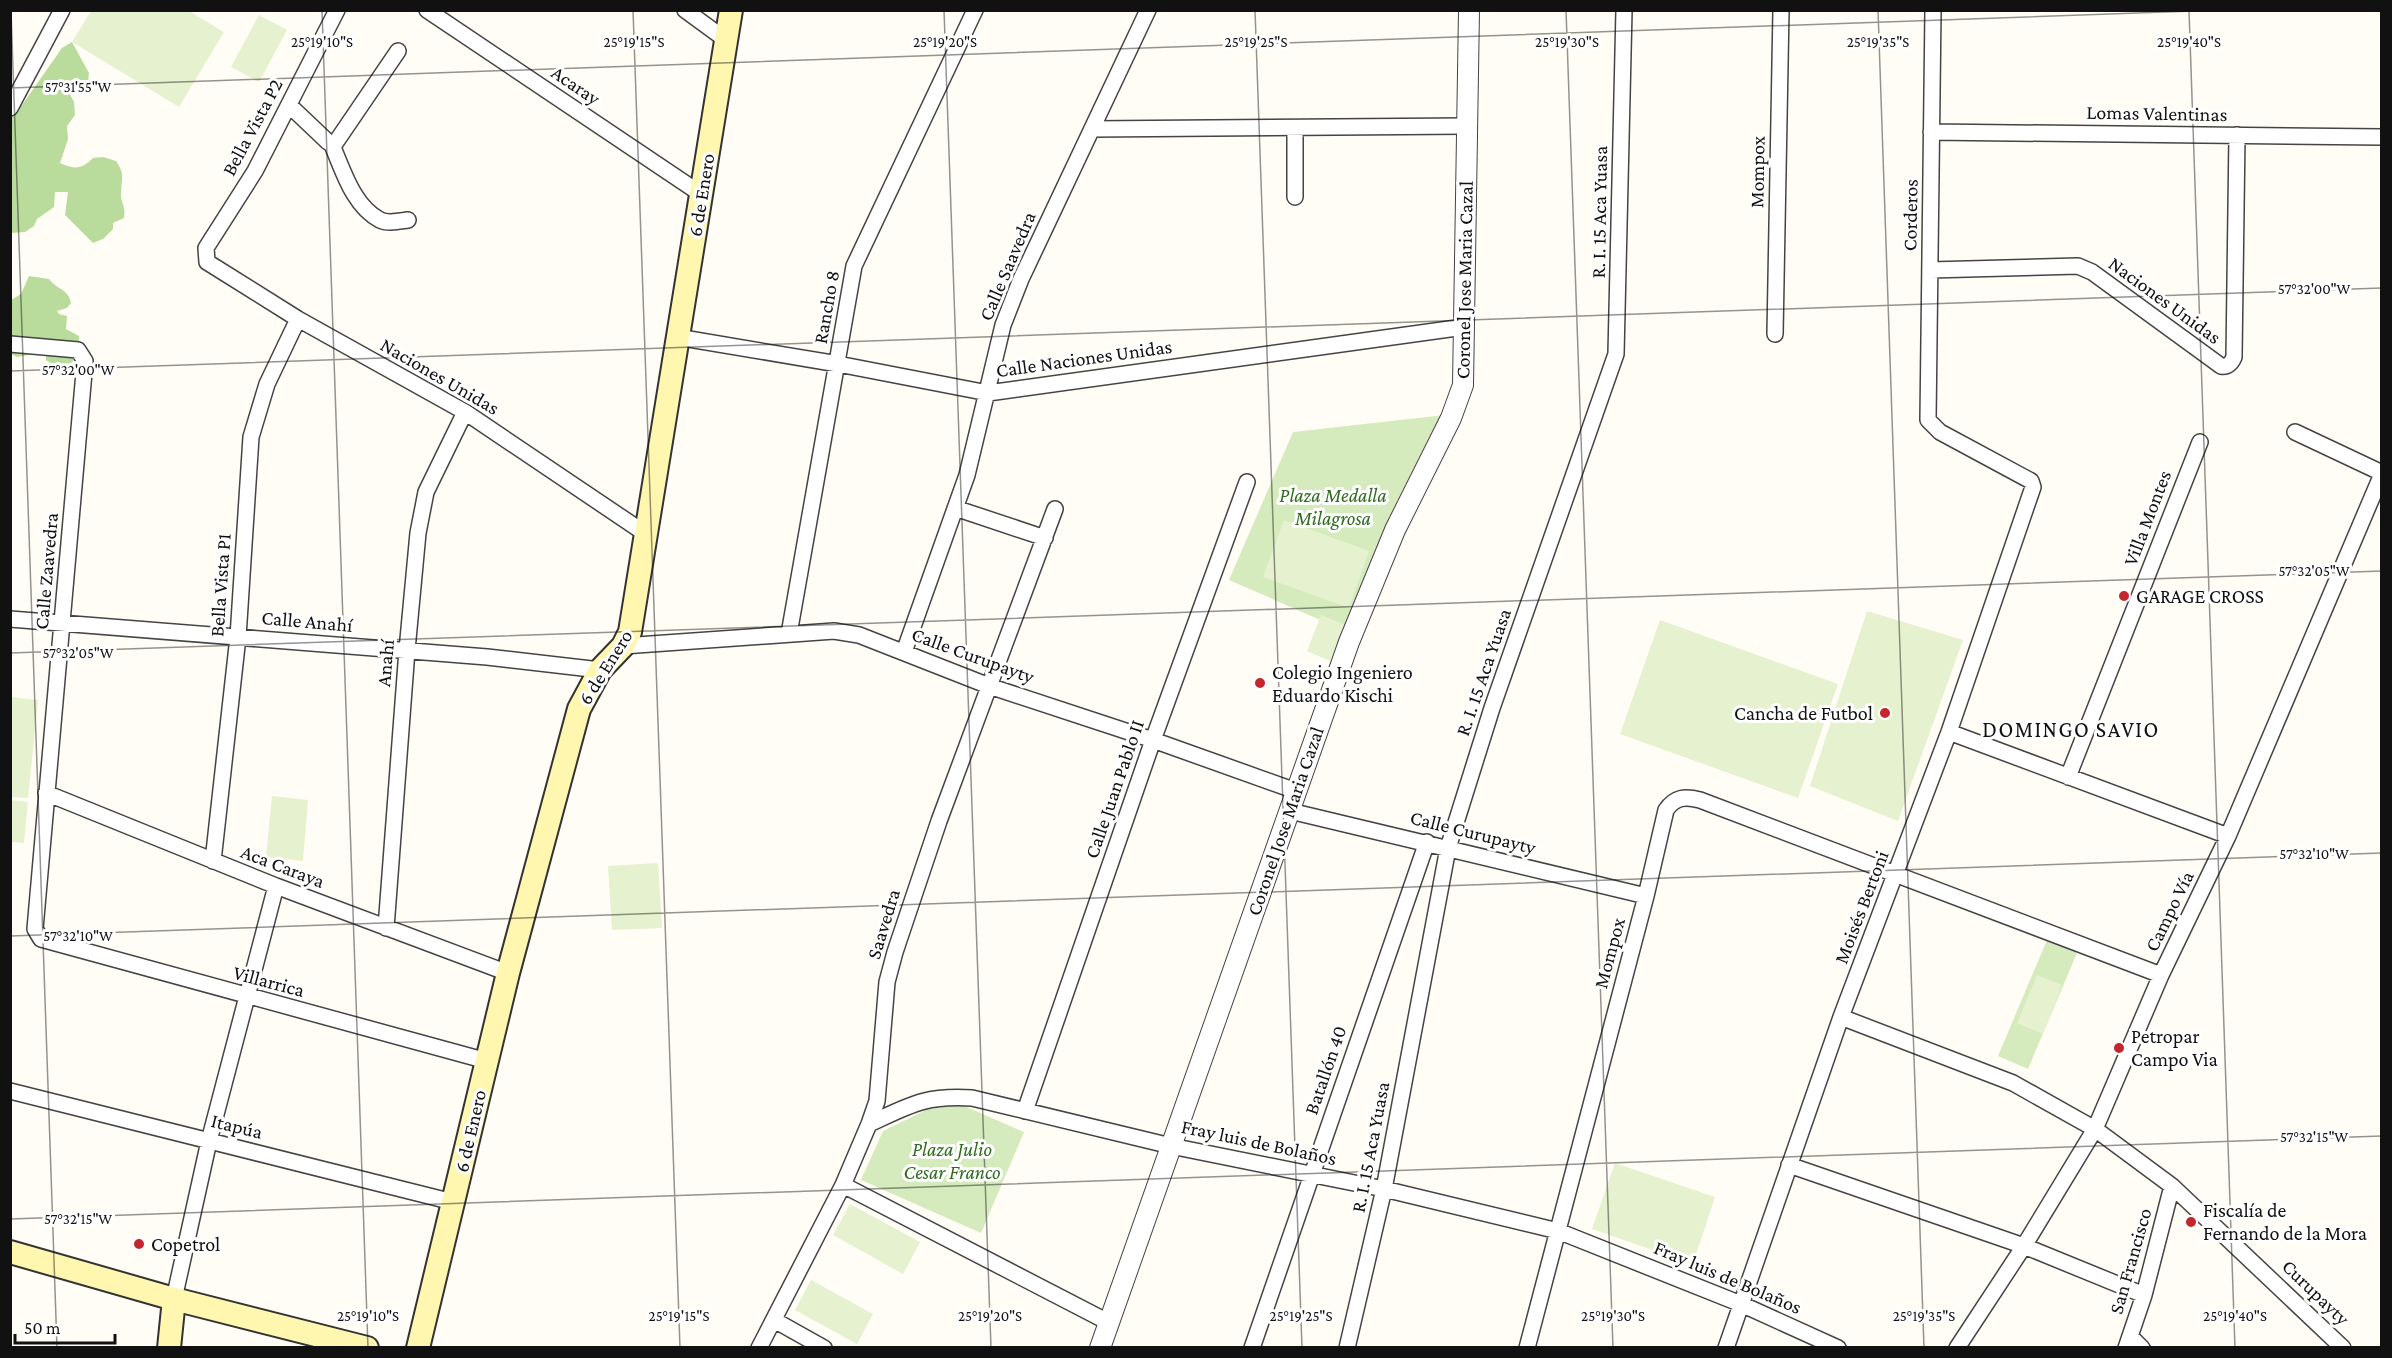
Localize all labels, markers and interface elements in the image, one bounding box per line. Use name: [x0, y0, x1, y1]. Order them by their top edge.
text: 25°19'10"S: [291, 34, 353, 50]
text: 25°19'15"S: [604, 34, 664, 50]
text: 25°19'20"S: [913, 34, 977, 50]
text: 25°19'25"S: [1225, 34, 1287, 50]
text: 25°19'30"S: [1535, 34, 1599, 50]
text: 25°19'35"S: [1847, 34, 1909, 50]
text: 25°19'40"S: [2157, 34, 2221, 50]
street label: Acaray: [547, 61, 605, 110]
street label: Bella Vista P2: [217, 75, 287, 179]
text: 57°31'55"W: [45, 79, 112, 95]
street label: Lomas Valentinas: [2086, 101, 2228, 125]
street label: Mompox: [1745, 135, 1770, 208]
street label: R. I. 15 Aca Yuasa: [1587, 145, 1611, 279]
street label: 6 de Enero: [684, 152, 718, 238]
street label: Corderos: [1898, 179, 1922, 251]
street label: Coronel Jose Maria Cazal: [1451, 181, 1478, 379]
street label: Calle Saavedra: [974, 208, 1040, 324]
street label: Naciones Unidas: [2105, 252, 2226, 348]
street label: Rancho 8: [809, 268, 843, 346]
text: 57°32'00"W: [2278, 281, 2350, 297]
street label: Naciones Unidas: [377, 333, 503, 419]
street label: Calle Naciones Unidas: [995, 335, 1174, 381]
text: 57°32'00"W: [42, 362, 114, 378]
street label: Villa Montes: [2119, 467, 2175, 569]
park label: Plaza Medalla Milagrosa: [1279, 484, 1387, 530]
street label: Calle Zaavedra: [30, 512, 62, 630]
street label: Bella Vista P1: [205, 533, 235, 637]
text: 57°32'05"W: [2278, 563, 2350, 579]
place label: GARAGE CROSS: [2136, 585, 2264, 607]
marker: GARAGE CROSS: [2117, 589, 2131, 603]
street label: Calle Anahí: [261, 606, 354, 636]
street label: R. I. 15 Aca Yuasa: [1451, 606, 1515, 738]
street label: Calle Curupayty: [908, 623, 1038, 689]
street label: 6 de Enero: [573, 626, 637, 708]
street label: Anahí: [372, 638, 398, 688]
text: 57°32'05"W: [42, 645, 114, 661]
place label: Colegio Ingeniero Eduardo Kischi: [1272, 661, 1413, 706]
marker: Colegio Ingeniero Eduardo Kischi: [1253, 676, 1267, 690]
place label: Cancha de Futbol: [1734, 702, 1873, 724]
marker: Cancha de Futbol: [1878, 706, 1892, 720]
street label: Calle Juan Pablo II: [1080, 717, 1149, 861]
district label: DOMINGO SAVIO: [1982, 717, 2160, 742]
street label: Coronel Jose Maria Cazal: [1242, 724, 1329, 919]
street label: Calle Curupayty: [1408, 806, 1539, 859]
street label: Aca Caraya: [238, 840, 328, 893]
text: 57°32'10"W: [2279, 846, 2349, 862]
street label: Moisés Bertoni: [1829, 847, 1893, 967]
street label: Campo Vía: [2140, 867, 2199, 955]
street label: Saavedra: [862, 886, 904, 962]
street label: Mompox: [1589, 915, 1630, 991]
text: 57°32'10"W: [43, 928, 113, 944]
street label: Villarrica: [231, 961, 307, 1001]
street label: Batallón 40: [1300, 1023, 1350, 1117]
place label: Petropar Campo Via: [2131, 1025, 2218, 1071]
marker: Petropar Campo Via: [2112, 1041, 2126, 1055]
street label: R. I. 15 Aca Yuasa: [1347, 1080, 1393, 1214]
street label: 6 de Enero: [450, 1088, 490, 1174]
street label: Itapúa: [209, 1109, 265, 1144]
street label: Fray luis de Bolaños: [1179, 1115, 1339, 1170]
text: 57°32'15"W: [2280, 1129, 2348, 1145]
park label: Plaza Julio Cesar Franco: [904, 1138, 1000, 1183]
place label: Fiscalía de Fernando de la Mora: [2203, 1199, 2367, 1244]
street label: San Francisco: [2104, 1205, 2156, 1316]
text: 57°32'15"W: [44, 1211, 112, 1227]
marker: Fiscalía de Fernando de la Mora: [2184, 1215, 2198, 1229]
place label: Copetrol: [151, 1233, 220, 1256]
street label: Fray luis de Bolaños: [1650, 1236, 1805, 1319]
marker: Copetrol: [132, 1237, 146, 1251]
street label: Curupayty: [2277, 1255, 2355, 1331]
scale bar: [15, 1307, 116, 1345]
text: 25°19'10"S: [337, 1308, 399, 1324]
text: 25°19'15"S: [649, 1308, 709, 1324]
text: 25°19'20"S: [958, 1308, 1022, 1324]
text: 25°19'25"S: [1270, 1308, 1332, 1324]
text: 25°19'30"S: [1581, 1308, 1645, 1324]
text: 25°19'35"S: [1893, 1308, 1955, 1324]
text: 25°19'40"S: [2203, 1308, 2267, 1324]
text: 50 m: [24, 1318, 61, 1338]

